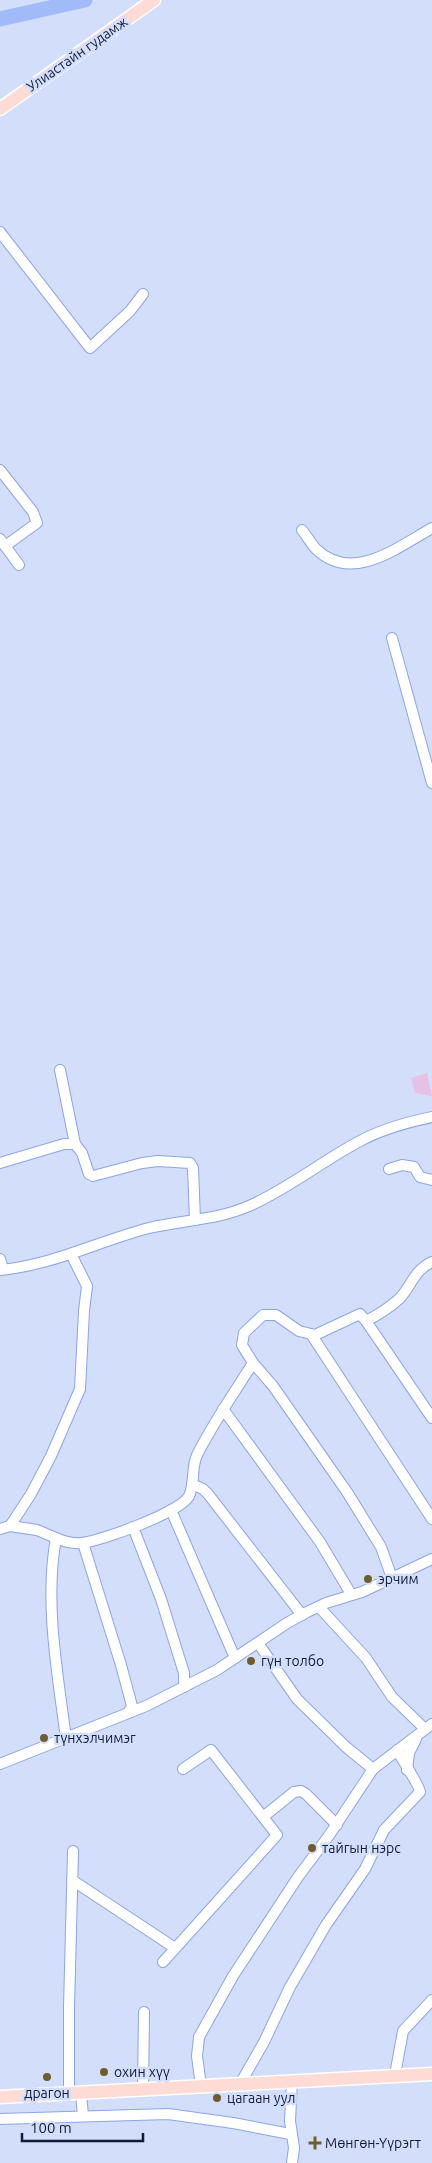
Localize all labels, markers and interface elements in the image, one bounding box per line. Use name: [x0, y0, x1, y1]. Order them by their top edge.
street label: Улиастайн гудамж: [24, 13, 131, 95]
place label: эрчим: [378, 1571, 419, 1587]
marker: эрчим: [362, 1573, 374, 1585]
place label: гүн толбо: [261, 1653, 324, 1669]
marker: гүн толбо: [245, 1655, 257, 1667]
place label: түнхэлчимэг: [54, 1730, 136, 1746]
marker: түнхэлчимэг: [38, 1732, 50, 1744]
place label: тайгын нэрс: [322, 1840, 401, 1856]
marker: тайгын нэрс: [306, 1842, 318, 1854]
place label: охин хүү: [114, 2064, 170, 2080]
marker: охин хүү: [98, 2066, 110, 2078]
marker: драгон: [41, 2071, 53, 2083]
place label: драгон: [24, 2085, 70, 2101]
place label: цагаан уул: [227, 2090, 295, 2106]
marker: цагаан уул: [211, 2092, 223, 2104]
scale bar: [22, 2110, 144, 2142]
text: 100 m: [30, 2119, 72, 2136]
place label: Мөнгөн-Үүрэгт: [325, 2135, 421, 2151]
marker: Мөнгөн-Үүрэгт: [309, 2137, 321, 2149]

